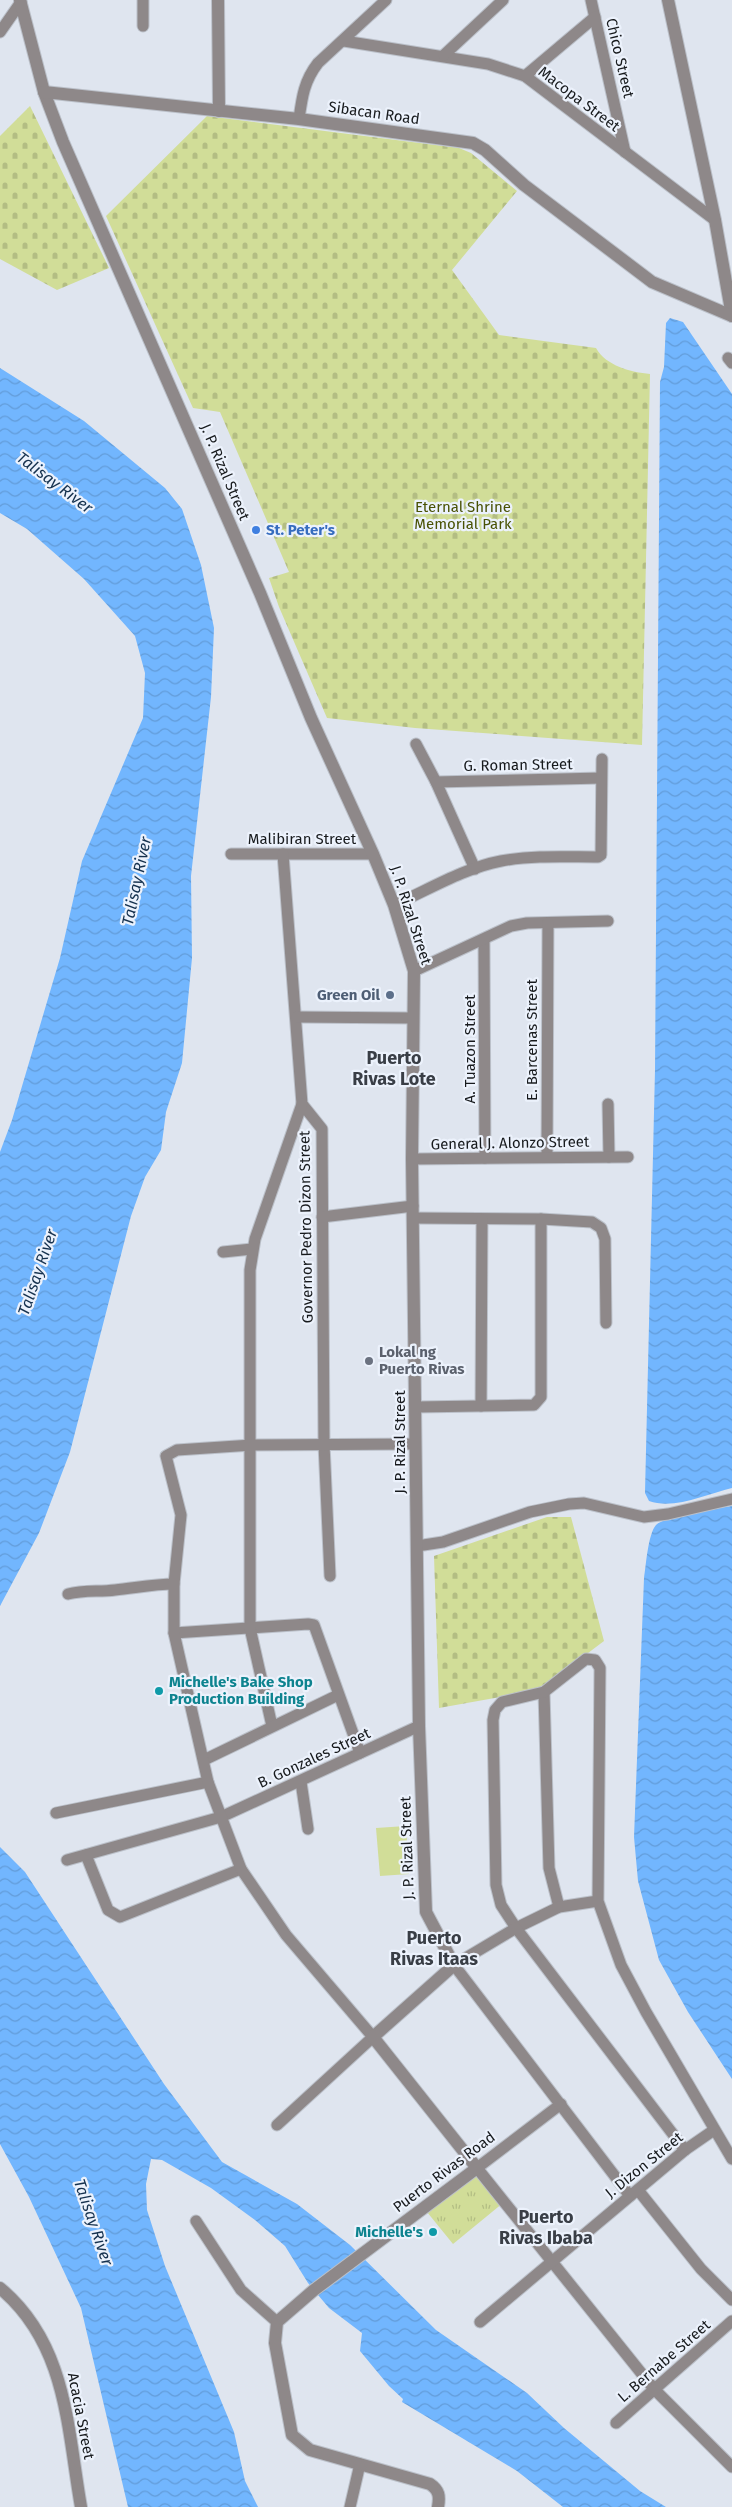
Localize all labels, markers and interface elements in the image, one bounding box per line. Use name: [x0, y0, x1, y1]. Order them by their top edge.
street label: Chico Street: [602, 16, 638, 100]
street label: Macopa Street: [535, 63, 624, 136]
street label: Sibacan Road: [327, 98, 421, 128]
street label: J. P. Rizal Street: [197, 421, 254, 524]
water label: Talisay River: [13, 448, 97, 518]
park label: Eternal Shrine Memorial Park: [414, 498, 512, 533]
place label: St. Peter's: [266, 521, 335, 539]
marker: St. Peter's: [250, 524, 262, 536]
street label: G. Roman Street: [463, 755, 573, 775]
street label: Malibiran Street: [248, 830, 357, 848]
water label: Talisay River: [118, 834, 155, 927]
street label: J. P. Rizal Street: [386, 863, 436, 967]
street label: E. Barcenas Street: [523, 979, 541, 1101]
place label: Green Oil: [317, 986, 381, 1004]
marker: Green Oil: [384, 989, 396, 1001]
street label: A. Tuazon Street: [461, 994, 479, 1103]
district label: Puerto Rivas Lote: [352, 1047, 436, 1090]
street label: Governor Pedro Dizon Street: [295, 1130, 317, 1324]
street label: General J. Alonzo Street: [430, 1133, 590, 1153]
water label: Talisay River: [14, 1226, 61, 1318]
place label: Lokal ng Puerto Rivas: [379, 1343, 465, 1378]
marker: Lokal ng Puerto Rivas: [363, 1355, 375, 1367]
street label: J. P. Rizal Street: [391, 1390, 409, 1494]
place label: Michelle's Bake Shop Production Building: [169, 1673, 313, 1708]
marker: Michelle's Bake Shop Production Building: [153, 1685, 165, 1697]
street label: B. Gonzales Street: [255, 1724, 374, 1792]
street label: J. P. Rizal Street: [396, 1795, 418, 1900]
district label: Puerto Rivas Itaas: [390, 1927, 478, 1970]
street label: Puerto Rivas Road: [389, 2128, 499, 2216]
street label: J. Dizon Street: [602, 2128, 687, 2202]
water label: Talisay River: [70, 2177, 117, 2269]
district label: Puerto Rivas Ibaba: [499, 2206, 593, 2249]
place label: Michelle's: [355, 2223, 423, 2241]
marker: Michelle's: [427, 2226, 439, 2238]
street label: L. Bernabe Street: [614, 2316, 714, 2406]
street label: Acacia Street: [64, 2371, 98, 2461]

